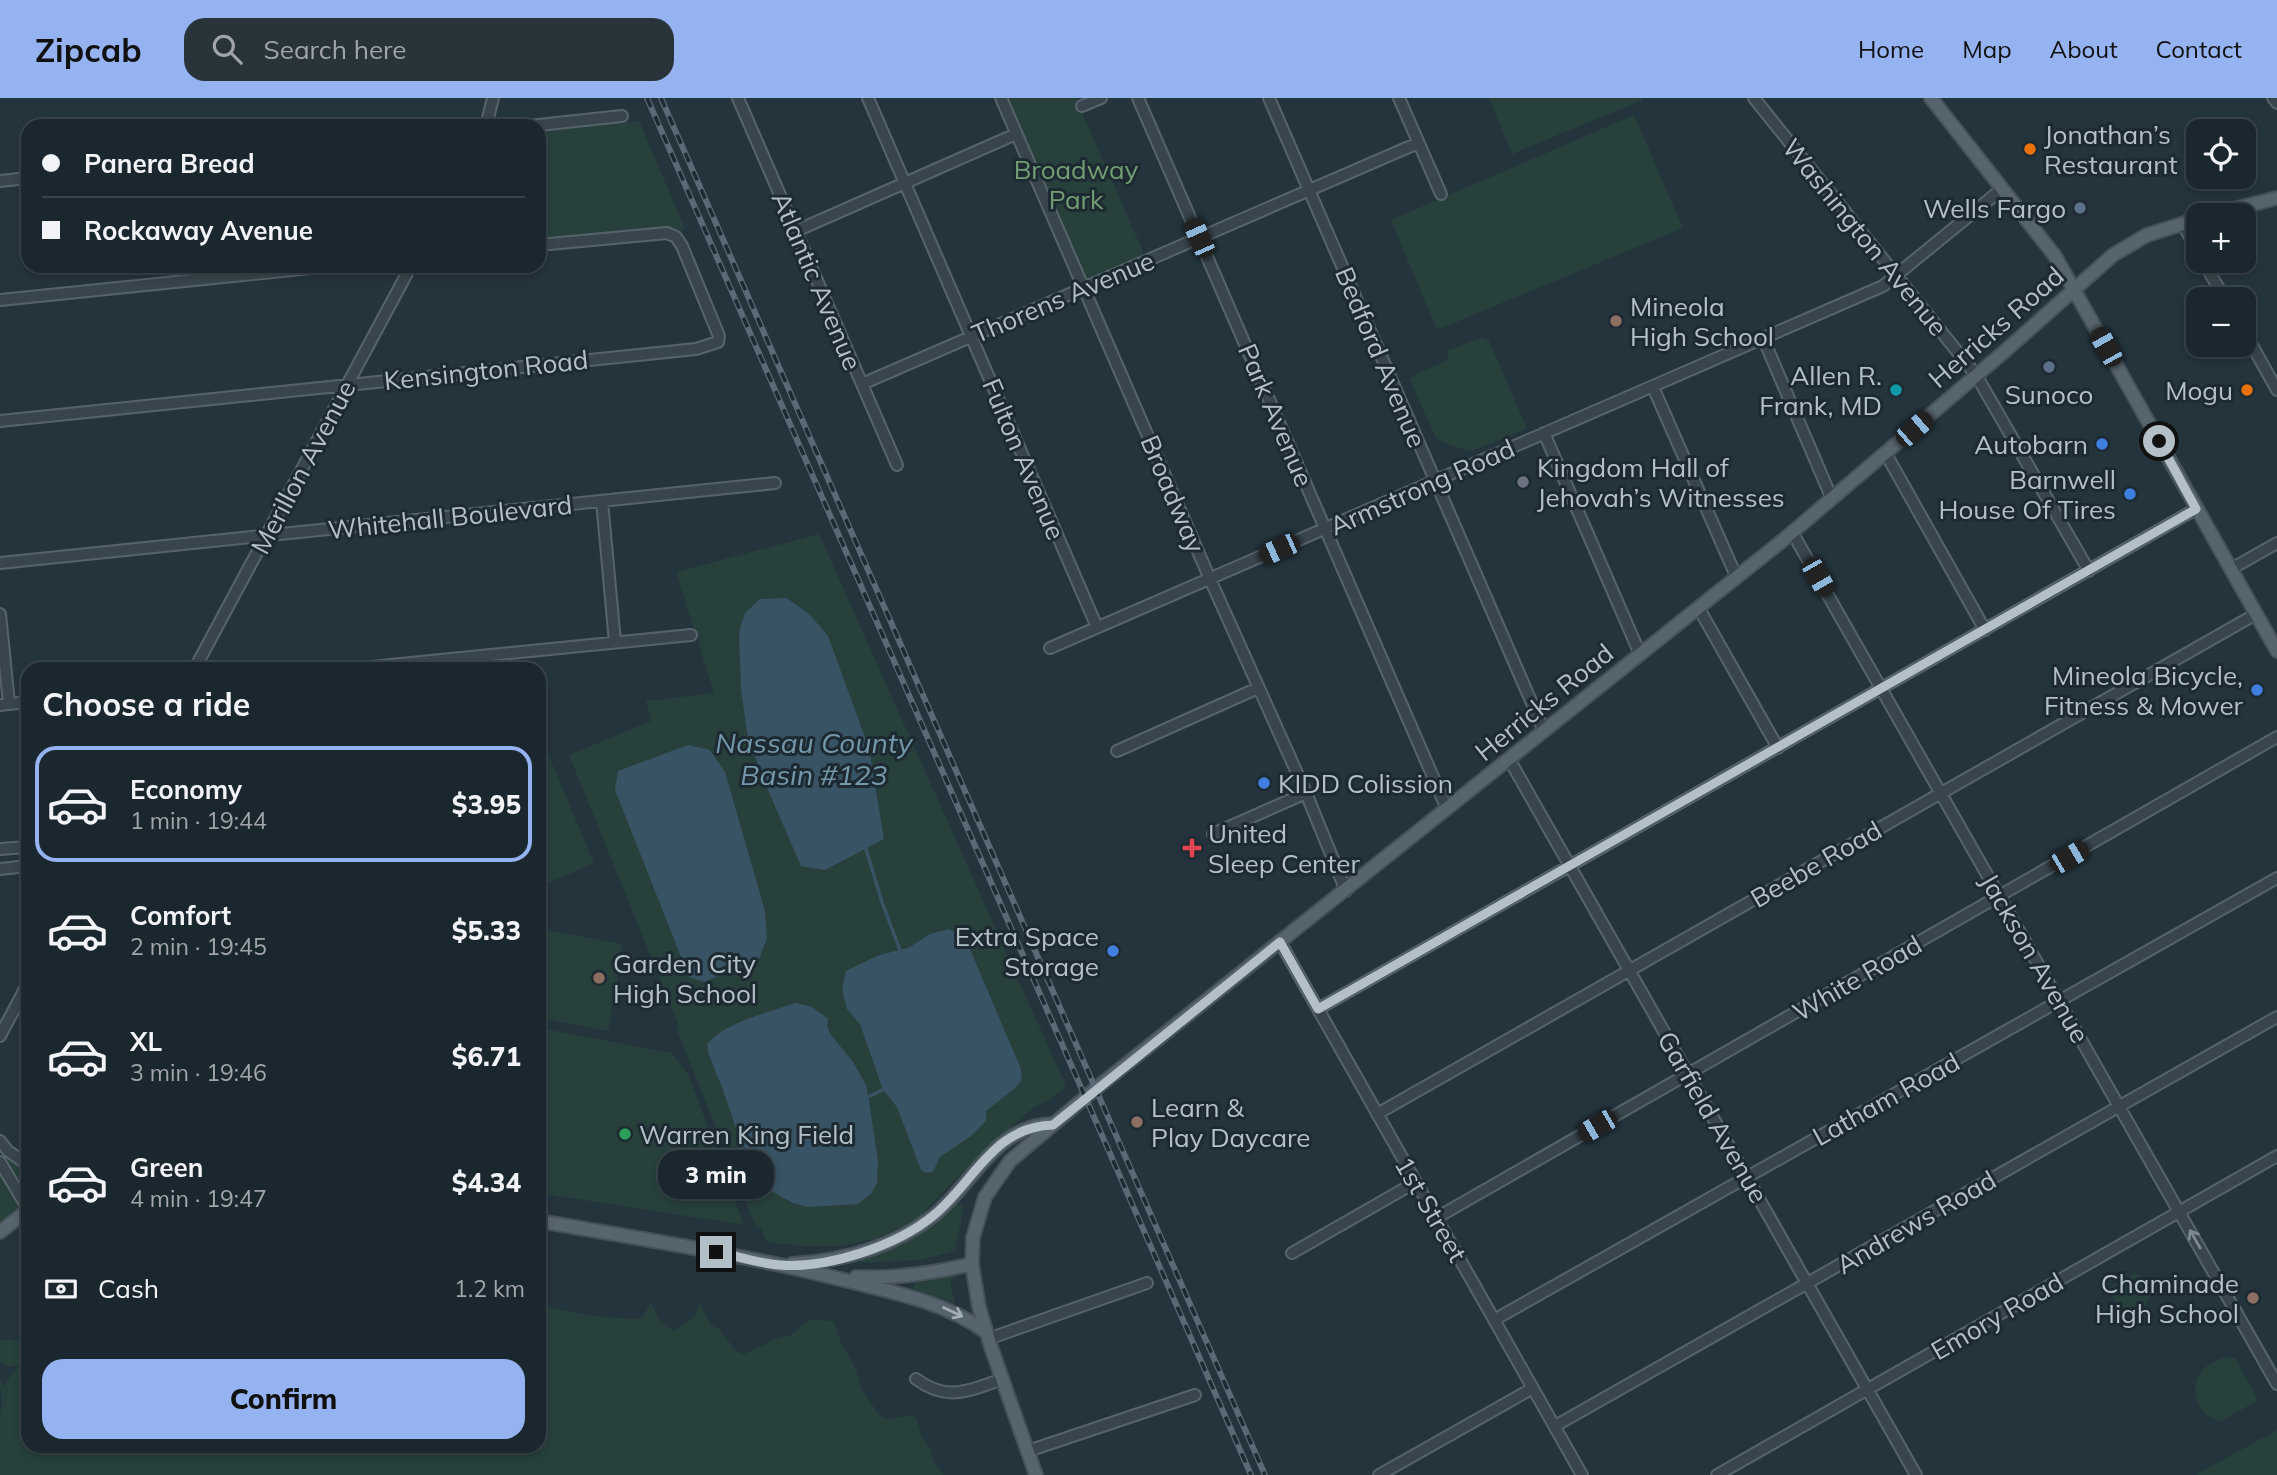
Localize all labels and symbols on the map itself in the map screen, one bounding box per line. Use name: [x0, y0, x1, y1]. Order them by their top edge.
place label: Jonathan’s Restaurant: [2044, 118, 2178, 181]
street label: Washington Avenue: [1775, 132, 1955, 342]
marker: Jonathan’s Restaurant: [2022, 141, 2038, 157]
park label: Broadway Park: [1014, 153, 1138, 216]
street label: Atlantic Avenue: [765, 187, 869, 375]
place label: Wells Fargo: [1923, 192, 2066, 225]
marker: Wells Fargo: [2072, 200, 2088, 216]
car: [1181, 215, 1218, 261]
street label: Thorens Avenue: [967, 244, 1159, 350]
street label: Herricks Road: [1922, 259, 2070, 395]
street label: Bedford Avenue: [1328, 262, 1434, 452]
place label: Mineola High School: [1630, 290, 1774, 353]
marker: Mineola High School: [1608, 313, 1624, 329]
car: [2087, 324, 2126, 370]
street label: Park Avenue: [1231, 339, 1321, 491]
street label: Kensington Road: [382, 343, 590, 397]
place label: Allen R. Frank, MD: [1759, 359, 1882, 422]
marker: Sunoco: [2041, 359, 2057, 375]
street label: Fulton Avenue: [975, 373, 1073, 545]
place label: Mogu: [2165, 374, 2233, 407]
street label: Merillon Avenue: [243, 375, 363, 559]
place label: Sunoco: [2005, 378, 2093, 411]
marker: Allen R. Frank, MD: [1888, 382, 1904, 398]
marker: Mogu: [2239, 382, 2255, 398]
car: [1892, 407, 1937, 451]
route start: [2143, 425, 2175, 457]
place label: Autobarn: [1974, 428, 2088, 461]
street label: Broadway: [1133, 430, 1213, 558]
street label: Armstrong Road: [1324, 431, 1520, 543]
marker: Autobarn: [2094, 436, 2110, 452]
place label: Kingdom Hall of Jehovah’s Witnesses: [1537, 451, 1785, 514]
place label: Barnwell House Of Tires: [1939, 463, 2116, 526]
marker: Kingdom Hall of Jehovah’s Witnesses: [1515, 474, 1531, 490]
marker: Barnwell House Of Tires: [2122, 486, 2138, 502]
street label: Whitehall Boulevard: [326, 488, 574, 546]
car: [1256, 531, 1303, 567]
car: [1799, 554, 1838, 600]
street label: Herricks Road: [1468, 636, 1620, 768]
place label: Mineola Bicycle, Fitness & Mower: [2044, 659, 2244, 722]
marker: Mineola Bicycle, Fitness & Mower: [2249, 682, 2265, 698]
water label: Nassau County Basin #123: [715, 725, 914, 792]
place label: KIDD Colission: [1278, 767, 1453, 800]
marker: KIDD Colission: [1256, 775, 1272, 791]
street label: Beebe Road: [1744, 813, 1888, 915]
place label: United Sleep Center: [1208, 817, 1360, 880]
car: [2046, 837, 2093, 877]
marker: United Sleep Center: [1182, 838, 1202, 858]
street label: Jackson Avenue: [1973, 867, 2097, 1049]
place label: Extra Space Storage: [955, 920, 1099, 983]
street label: White Road: [1786, 928, 1928, 1028]
marker: Extra Space Storage: [1105, 943, 1121, 959]
place label: Garden City High School: [613, 947, 757, 1010]
marker: Garden City High School: [591, 970, 607, 986]
street label: Garfield Avenue: [1650, 1025, 1776, 1209]
street label: Latham Road: [1807, 1045, 1965, 1153]
place label: Learn & Play Daycare: [1151, 1091, 1310, 1154]
car: [1574, 1106, 1621, 1146]
marker: Learn & Play Daycare: [1129, 1114, 1145, 1130]
place label: Warren King Field: [639, 1118, 854, 1151]
marker: Warren King Field: [617, 1126, 633, 1142]
callout: 3 min: [658, 1150, 774, 1200]
street label: 1st Street: [1388, 1150, 1474, 1268]
street label: Andrews Road: [1830, 1163, 2002, 1281]
one-way arrow: [2188, 1230, 2202, 1250]
route end: [700, 1236, 732, 1268]
street label: Emory Road: [1925, 1265, 2069, 1367]
place label: Chaminade High School: [2095, 1267, 2239, 1330]
marker: Chaminade High School: [2245, 1290, 2261, 1306]
one-way arrow: [942, 1306, 963, 1319]

